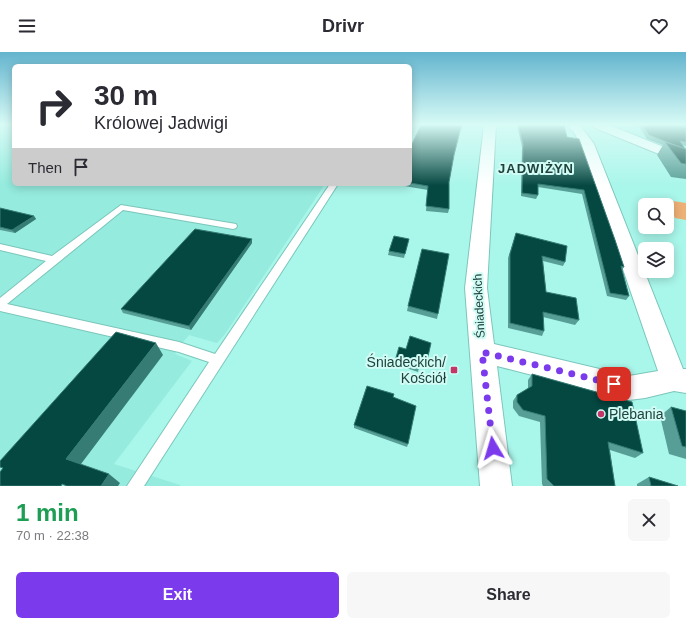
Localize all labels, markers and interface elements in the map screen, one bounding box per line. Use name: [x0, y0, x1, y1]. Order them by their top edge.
icon: menu: [16, 15, 38, 37]
icon: heart: [648, 15, 670, 37]
text: Drivr: [322, 16, 364, 36]
icon: right: [28, 80, 80, 132]
text: 30 m: [94, 80, 158, 111]
text: Królowej Jadwigi: [94, 113, 228, 133]
icon: arrive: [70, 156, 92, 178]
text: Then: [28, 159, 62, 176]
district label: JADWIŻYN: [498, 161, 574, 176]
map controls: [638, 198, 674, 278]
button: search: [638, 198, 674, 234]
button: layers: [638, 242, 674, 278]
street label: Śniadeckich: [469, 273, 488, 339]
place label: Śniadeckich/ Kościół: [367, 353, 447, 386]
marker: Śniadeckich/ Kościół: [449, 365, 459, 375]
pin: [597, 367, 631, 401]
icon: arrive: [603, 373, 625, 395]
place label: Plebania: [609, 406, 664, 422]
marker: Plebania: [596, 409, 606, 419]
position arrow: [472, 427, 514, 469]
text: 1 min: [16, 499, 79, 526]
button: close: [628, 499, 670, 541]
text: 70 m · 22:38: [16, 528, 89, 543]
button: Exit: [16, 572, 339, 618]
button: Share: [347, 572, 670, 618]

